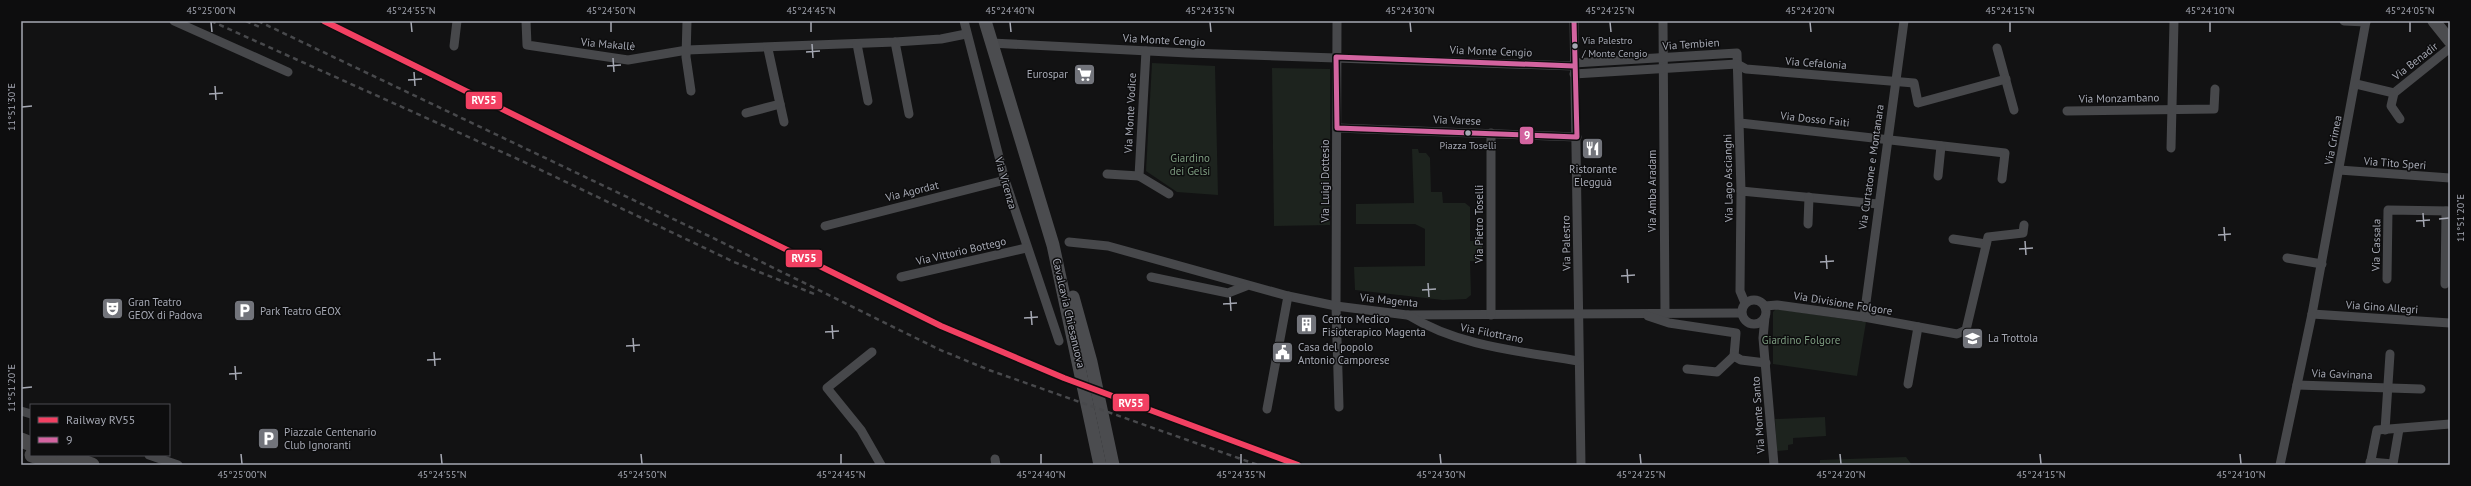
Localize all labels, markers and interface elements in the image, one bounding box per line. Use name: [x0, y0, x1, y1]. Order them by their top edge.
text: 45°25'00"N: [186, 4, 236, 17]
text: 45°24'55"N: [386, 4, 436, 17]
text: 45°24'50"N: [586, 4, 636, 17]
text: 45°24'45"N: [786, 4, 836, 17]
text: 45°24'40"N: [985, 4, 1035, 17]
text: 45°24'35"N: [1185, 4, 1235, 17]
text: 45°24'30"N: [1385, 4, 1435, 17]
text: 45°24'25"N: [1585, 4, 1635, 17]
text: 45°24'20"N: [1785, 4, 1835, 17]
text: 45°24'15"N: [1985, 4, 2035, 17]
text: 45°24'10"N: [2185, 4, 2235, 17]
text: 45°24'05"N: [2385, 4, 2435, 17]
street label: Via Monte Cengio: [1121, 31, 1206, 49]
place label: Via Palestro / Monte Cengio: [1581, 34, 1647, 60]
street label: Via Makallè: [579, 35, 636, 53]
street label: Via Tembien: [1661, 35, 1720, 53]
street label: Via Benadir: [2389, 39, 2441, 84]
marker: Via Palestro / Monte Cengio: [1570, 41, 1580, 51]
street label: Via Monte Cengio: [1448, 43, 1533, 59]
street label: Via Cefalonia: [1784, 54, 1847, 72]
supermarket icon: Eurospar: [1071, 61, 1097, 87]
place label: Eurospar: [1027, 67, 1068, 81]
street label: Via Monte Vodice: [1121, 72, 1139, 155]
text: 11°51'30"E: [5, 83, 18, 131]
street label: Via Monzambano: [2077, 90, 2160, 106]
line badge: RV55: [465, 91, 503, 110]
text: RV55: [471, 93, 497, 107]
street label: Via Curtatone e Montanara: [1855, 104, 1887, 231]
street label: Via Dosso Faiti: [1779, 108, 1850, 130]
street label: Via Varese: [1432, 112, 1482, 128]
street label: Via Crimea: [2321, 114, 2345, 167]
line badge: 9: [1519, 126, 1534, 145]
marker: Piazza Toselli: [1463, 128, 1473, 138]
text: 9: [1524, 128, 1530, 142]
street label: Via Lago Ascianghi: [1720, 134, 1736, 223]
restaurant icon: Ristorante Elegguà: [1580, 136, 1606, 162]
street label: Via Luigi Dottesio: [1318, 139, 1332, 224]
place label: Piazza Toselli: [1440, 139, 1496, 152]
street label: Via Amba Aradam: [1645, 150, 1659, 233]
park label: Giardino dei Gelsi: [1170, 151, 1210, 178]
street label: Via Tito Speri: [2362, 154, 2427, 172]
street label: Via Vicenza: [992, 155, 1020, 210]
place label: Ristorante Elegguà: [1569, 162, 1617, 189]
street label: Via Agordat: [883, 178, 940, 205]
street label: Via Pietro Toselli: [1472, 185, 1486, 264]
text: 11°51'20"E: [2454, 194, 2467, 242]
street label: Via Palestro: [1559, 215, 1574, 272]
street label: Via Cassala: [2369, 219, 2383, 272]
street label: Via Vittorio Bottego: [914, 234, 1008, 268]
line badge: RV55: [785, 249, 823, 268]
text: RV55: [791, 251, 817, 265]
street label: Cavalcavia Chiesanuova: [1050, 257, 1088, 369]
street label: Via Divisione Folgore: [1792, 288, 1894, 318]
street label: Via Magenta: [1358, 290, 1419, 310]
theatre icon: Gran Teatro GEOX di Padova: [100, 295, 126, 321]
place label: Gran Teatro GEOX di Padova: [128, 295, 202, 322]
street label: Via Gino Allegri: [2344, 297, 2419, 317]
parking icon: Park Teatro GEOX: [231, 298, 257, 324]
place label: Park Teatro GEOX: [260, 304, 341, 318]
building icon: Centro Medico Fisioterapico Magenta: [1294, 312, 1320, 338]
place label: Centro Medico Fisioterapico Magenta: [1322, 312, 1426, 339]
street label: Via Filottrano: [1458, 320, 1525, 346]
school or university icon: La Trottola: [1960, 325, 1986, 351]
place label: La Trottola: [1988, 331, 2038, 345]
park label: Giardino Folgore: [1762, 333, 1841, 347]
public building icon: Casa del popolo Antonio Camporese: [1269, 340, 1295, 366]
place label: Casa del popolo Antonio Camporese: [1298, 340, 1390, 367]
text: 11°51'20"E: [5, 364, 18, 412]
street label: Via Gavinana: [2310, 366, 2373, 382]
street label: Via Monte Santo: [1748, 376, 1768, 455]
line badge: RV55: [1112, 393, 1150, 412]
text: RV55: [1118, 396, 1144, 410]
legend: [30, 404, 170, 456]
text: Railway RV55: [66, 412, 135, 427]
parking icon: Piazzale Centenario Club Ignoranti: [255, 425, 281, 451]
place label: Piazzale Centenario Club Ignoranti: [284, 425, 376, 452]
text: 9: [66, 432, 73, 447]
text: 45°25'00"N: [217, 468, 267, 481]
text: 45°24'55"N: [417, 468, 467, 481]
text: 45°24'50"N: [617, 468, 667, 481]
text: 45°24'45"N: [816, 468, 866, 481]
text: 45°24'40"N: [1016, 468, 1066, 481]
text: 45°24'35"N: [1216, 468, 1266, 481]
text: 45°24'30"N: [1416, 468, 1466, 481]
text: 45°24'25"N: [1616, 468, 1666, 481]
text: 45°24'20"N: [1816, 468, 1866, 481]
text: 45°24'15"N: [2016, 468, 2066, 481]
text: 45°24'10"N: [2216, 468, 2266, 481]

